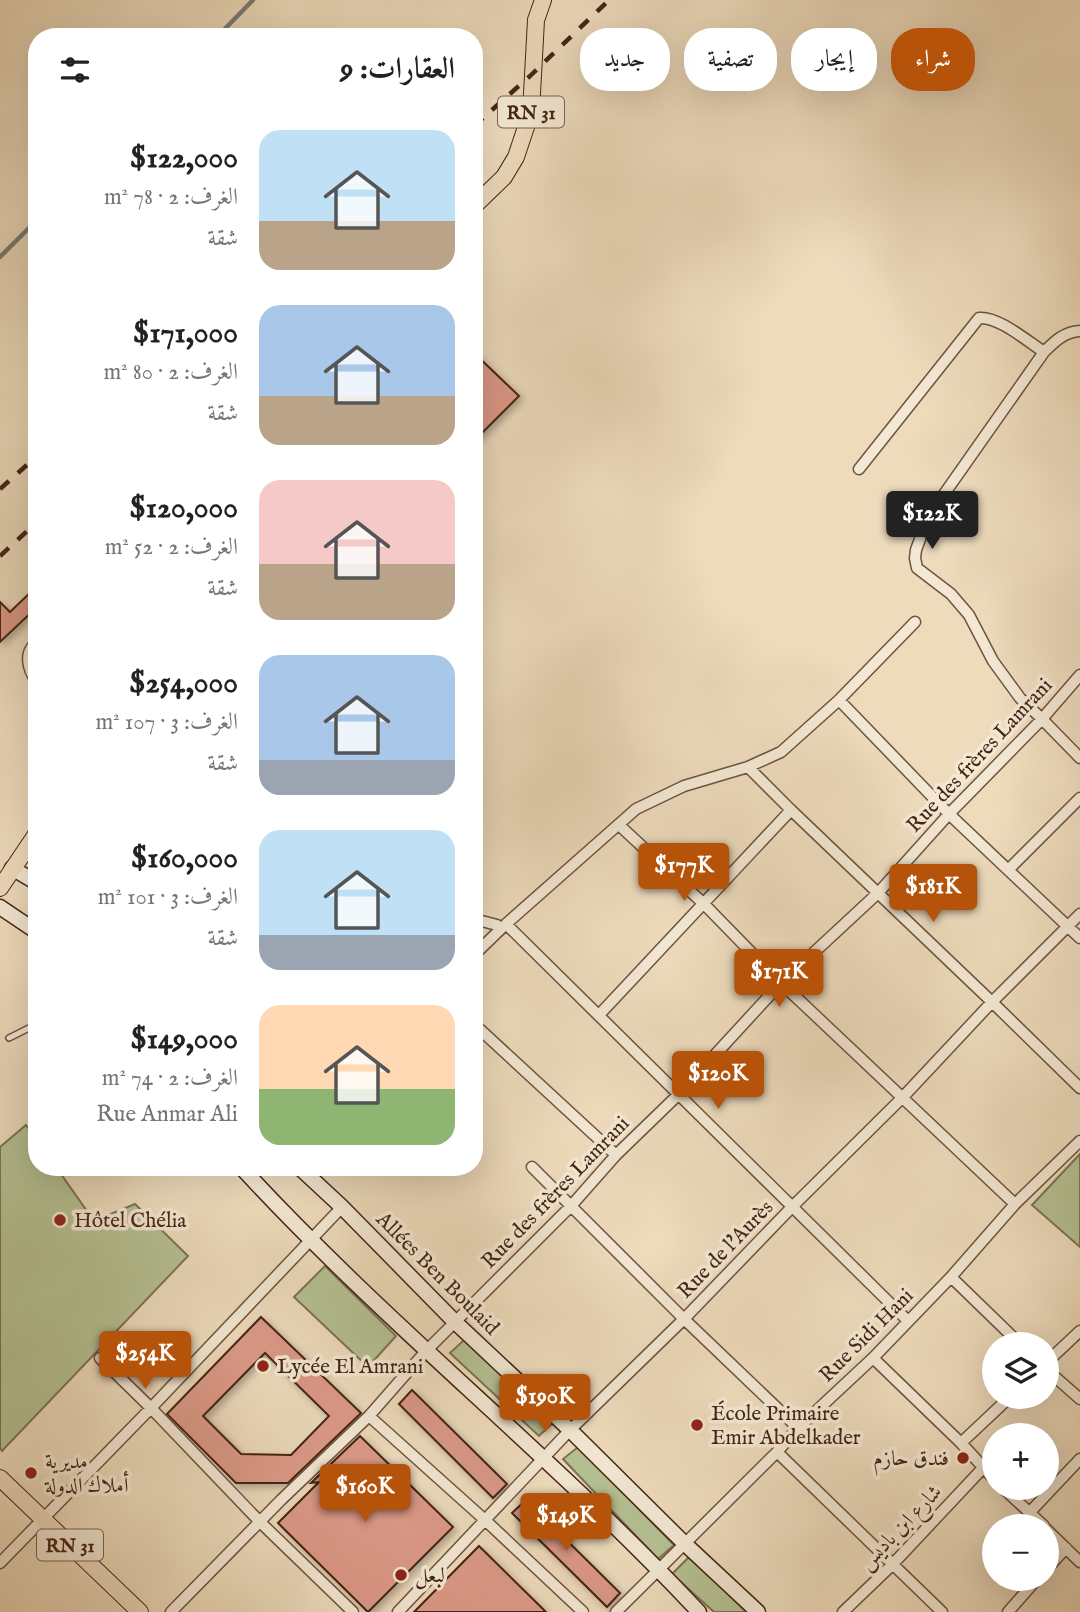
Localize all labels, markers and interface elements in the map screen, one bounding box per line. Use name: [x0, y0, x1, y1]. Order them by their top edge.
chip: جديد: [580, 28, 670, 91]
chip: تصفية: [684, 28, 777, 91]
chip: إيجار: [791, 28, 877, 91]
chip: شراء: [891, 28, 975, 91]
icon: filters: [56, 51, 94, 89]
text: العقارات: 9: [340, 51, 455, 89]
road number: RN 31: [498, 96, 564, 128]
text: $122,000: [130, 140, 238, 178]
icon: home: [315, 158, 399, 242]
text: الغرف: 2 · 78 m²: [104, 183, 238, 212]
text: شقة: [208, 224, 238, 253]
text: $171,000: [133, 315, 238, 353]
icon: home: [315, 333, 399, 417]
text: الغرف: 2 · 80 m²: [104, 358, 238, 387]
text: شقة: [208, 399, 238, 428]
text: $120,000: [129, 490, 238, 528]
pin: $122K: [883, 491, 981, 551]
text: $122K: [902, 499, 962, 528]
icon: home: [315, 508, 399, 592]
text: الغرف: 2 · 52 m²: [105, 533, 238, 562]
text: شقة: [208, 574, 238, 603]
text: $254,000: [129, 665, 238, 703]
street label: Rue des frères Lamrani: [901, 673, 1059, 839]
icon: home: [315, 683, 399, 767]
text: الغرف: 3 · 107 m²: [96, 708, 238, 737]
text: شقة: [208, 749, 238, 778]
text: $160,000: [131, 840, 238, 878]
pin: $177K: [635, 844, 733, 903]
text: $177K: [654, 851, 714, 880]
icon: home: [315, 858, 399, 942]
pin: $181K: [884, 864, 982, 924]
text: $181K: [905, 872, 961, 901]
text: الغرف: 3 · 101 m²: [98, 883, 238, 912]
text: شقة: [208, 924, 238, 953]
pin: $171K: [730, 950, 828, 1009]
text: $171K: [750, 957, 808, 986]
text: $149,000: [130, 1021, 238, 1059]
icon: home: [315, 1033, 399, 1117]
pin: $120K: [669, 1052, 767, 1111]
text: $120K: [688, 1059, 748, 1088]
text: الغرف: 2 · 74 m²: [102, 1064, 238, 1093]
text: Rue Anmar Ali: [96, 1100, 238, 1129]
street label: Rue des frères Lamrani: [476, 1111, 636, 1275]
street label: Rue de l'Aurès: [672, 1195, 780, 1305]
street label: Allées Ben Boulaid: [369, 1206, 505, 1342]
place label: Hôtel Chélia: [74, 1208, 187, 1235]
marker: Hôtel Chélia: [52, 1212, 68, 1228]
street label: Rue Sidi Hani: [814, 1283, 920, 1389]
pin: $254K: [96, 1332, 194, 1391]
map controls: [982, 1332, 1059, 1591]
button: layers: [982, 1332, 1059, 1409]
text: $254K: [115, 1339, 175, 1368]
place label: Lycée El Amrani: [277, 1354, 423, 1381]
marker: Lycée El Amrani: [255, 1358, 271, 1374]
pin: $190K: [496, 1374, 594, 1434]
text: $190K: [515, 1382, 575, 1411]
place label: École Primaire Emir Abdelkader: [711, 1400, 861, 1452]
marker: École Primaire Emir Abdelkader: [689, 1417, 705, 1433]
button: +: [982, 1423, 1059, 1500]
place label: فندق حازم: [873, 1446, 949, 1476]
place label: مديرية أملاك الدولة: [44, 1449, 129, 1500]
marker: فندق حازم: [955, 1450, 971, 1466]
pin: $160K: [316, 1464, 414, 1524]
marker: مديرية أملاك الدولة: [23, 1465, 39, 1481]
text: $160K: [336, 1472, 394, 1501]
street label: شارع ابن باديس: [854, 1479, 951, 1579]
pin: $149K: [517, 1494, 615, 1553]
text: $149K: [536, 1501, 596, 1530]
button: −: [982, 1514, 1059, 1591]
road number: RN 31: [37, 1530, 103, 1560]
place label: لبعل: [415, 1563, 445, 1590]
marker: لبعل: [393, 1567, 409, 1583]

